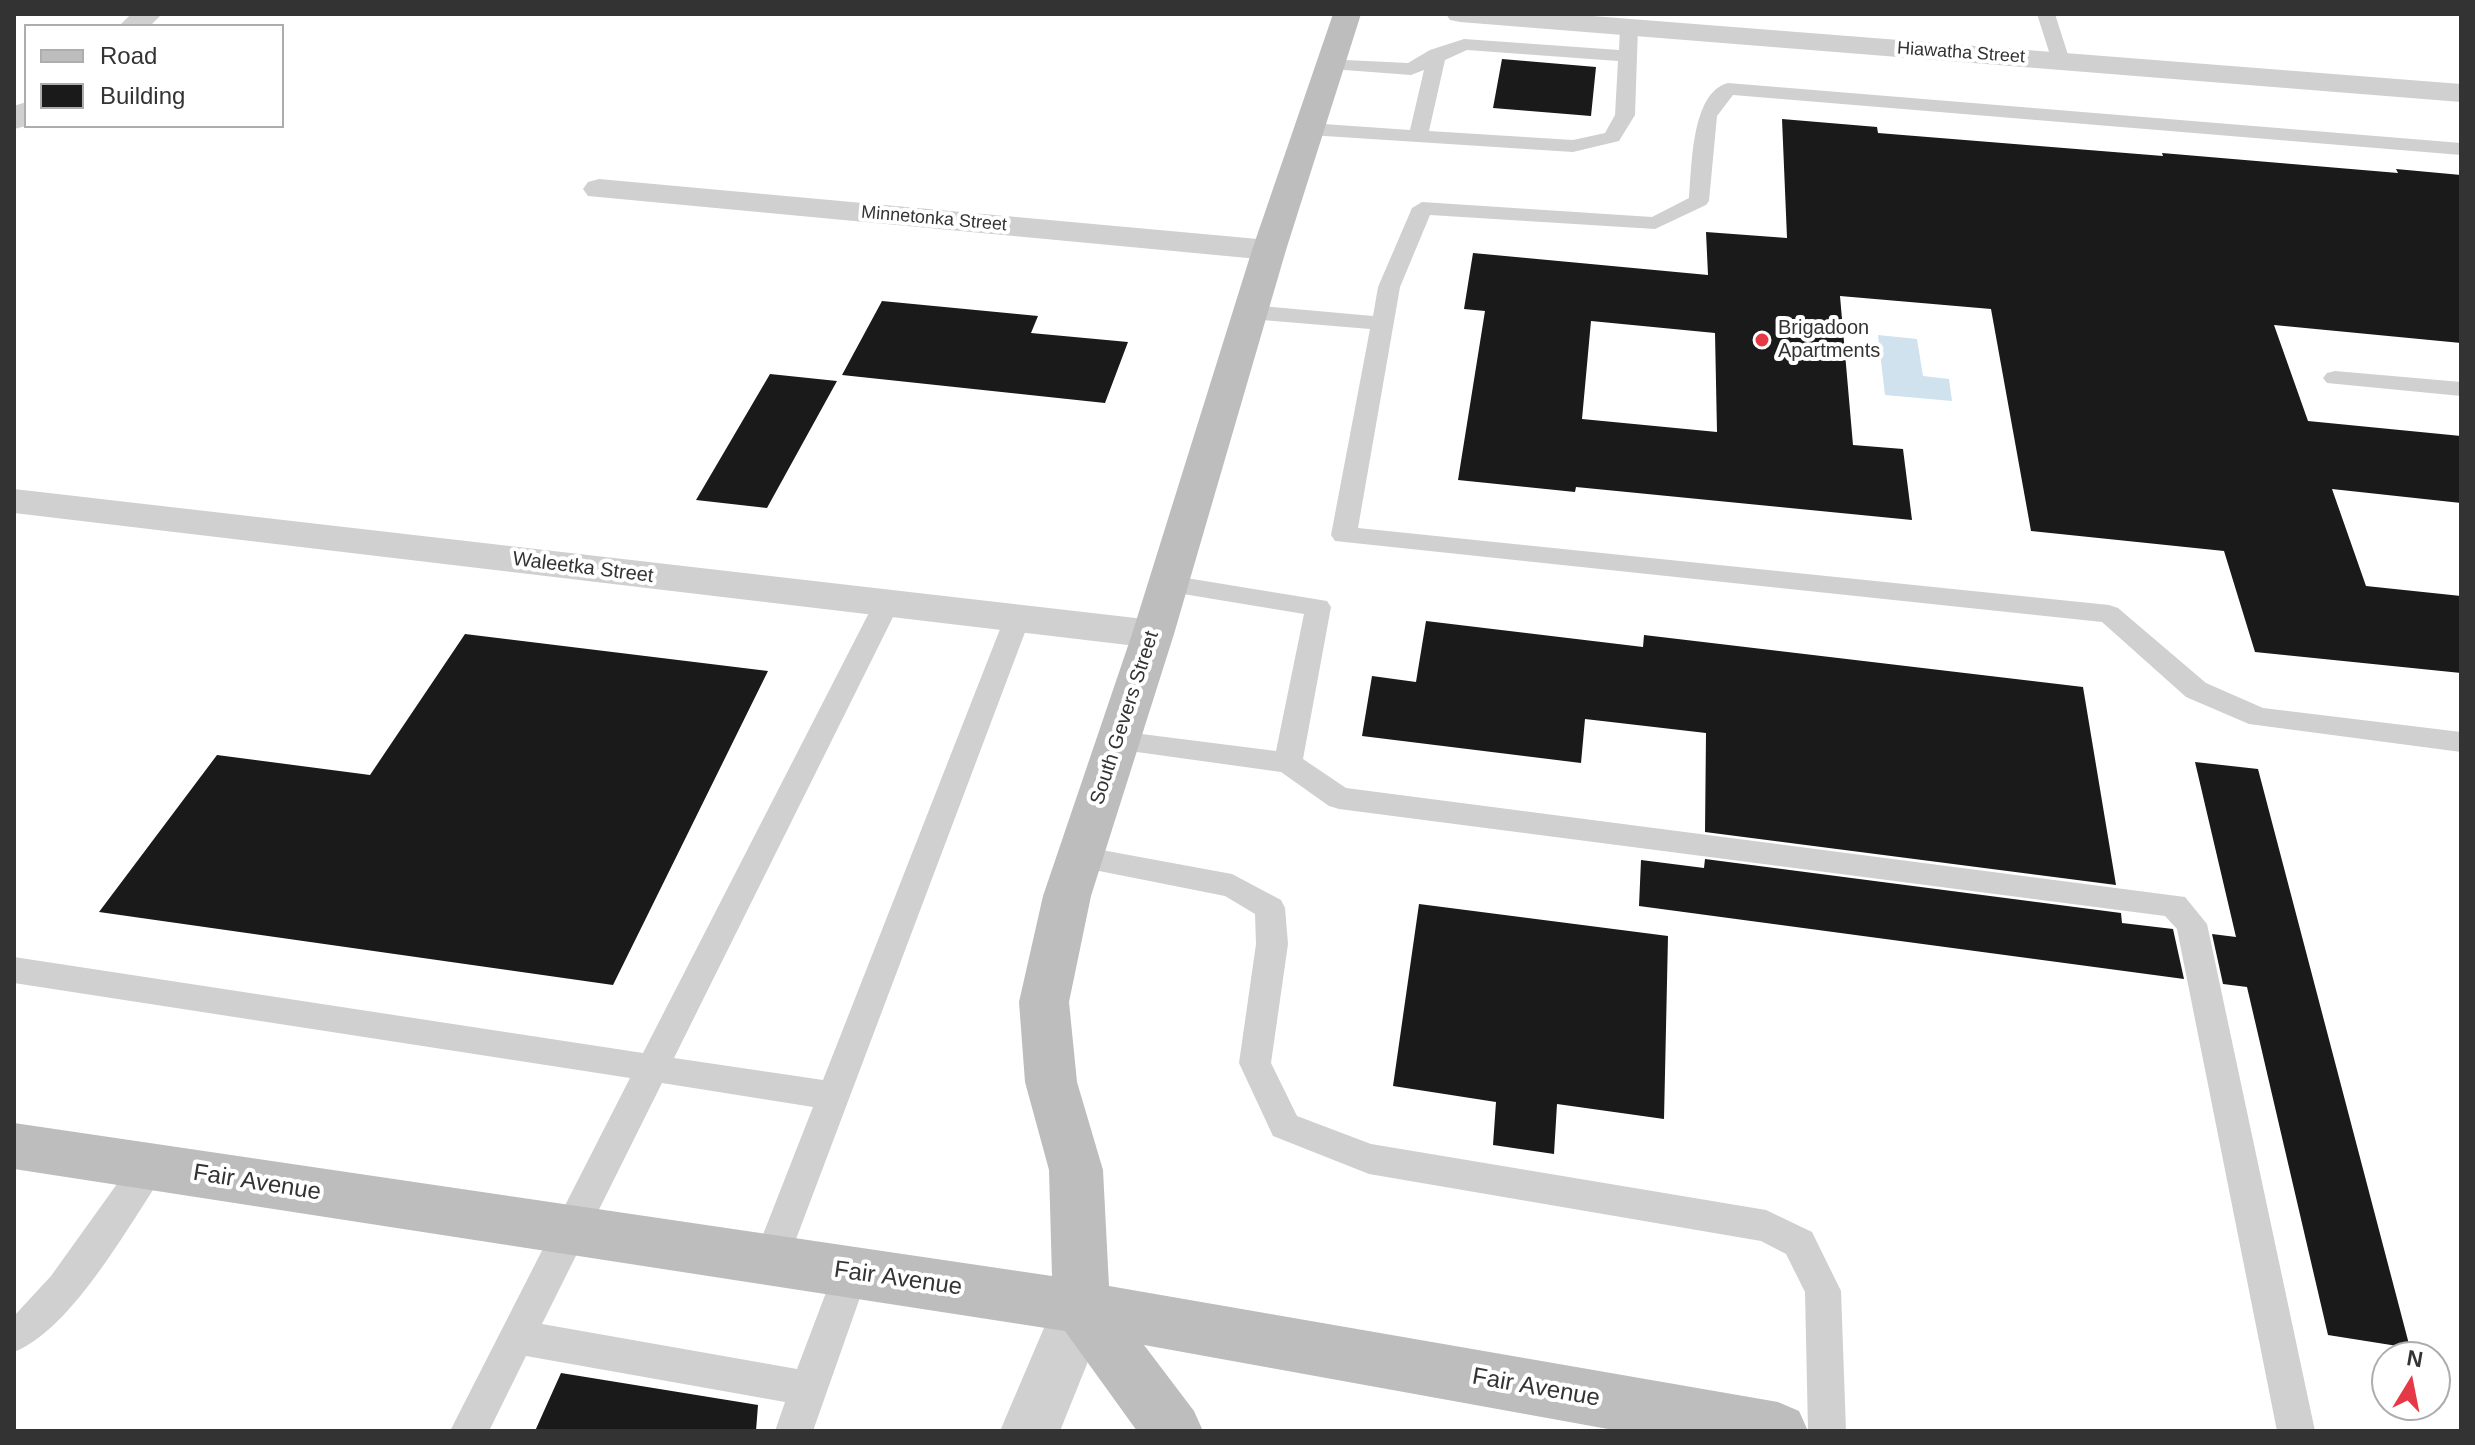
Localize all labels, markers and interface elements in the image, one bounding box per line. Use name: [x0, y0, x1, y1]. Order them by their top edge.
legend: [24, 24, 284, 128]
street label: Hiawatha Street: [1896, 38, 2026, 68]
text: Road: [100, 42, 157, 69]
text: Building: [100, 82, 185, 109]
street label: Minnetonka Street: [860, 202, 1008, 236]
place label: Brigadoon Apartments: [1778, 316, 1880, 363]
marker: Brigadoon Apartments: [1753, 331, 1771, 349]
street label: Waleetka Street: [511, 547, 655, 589]
street label: South Gevers Street: [1086, 628, 1164, 808]
street label: Fair Avenue: [191, 1159, 323, 1207]
street label: Fair Avenue: [832, 1256, 964, 1302]
north arrow: [2371, 1341, 2451, 1421]
text: N: [2405, 1345, 2425, 1373]
street label: Fair Avenue: [1470, 1363, 1602, 1413]

